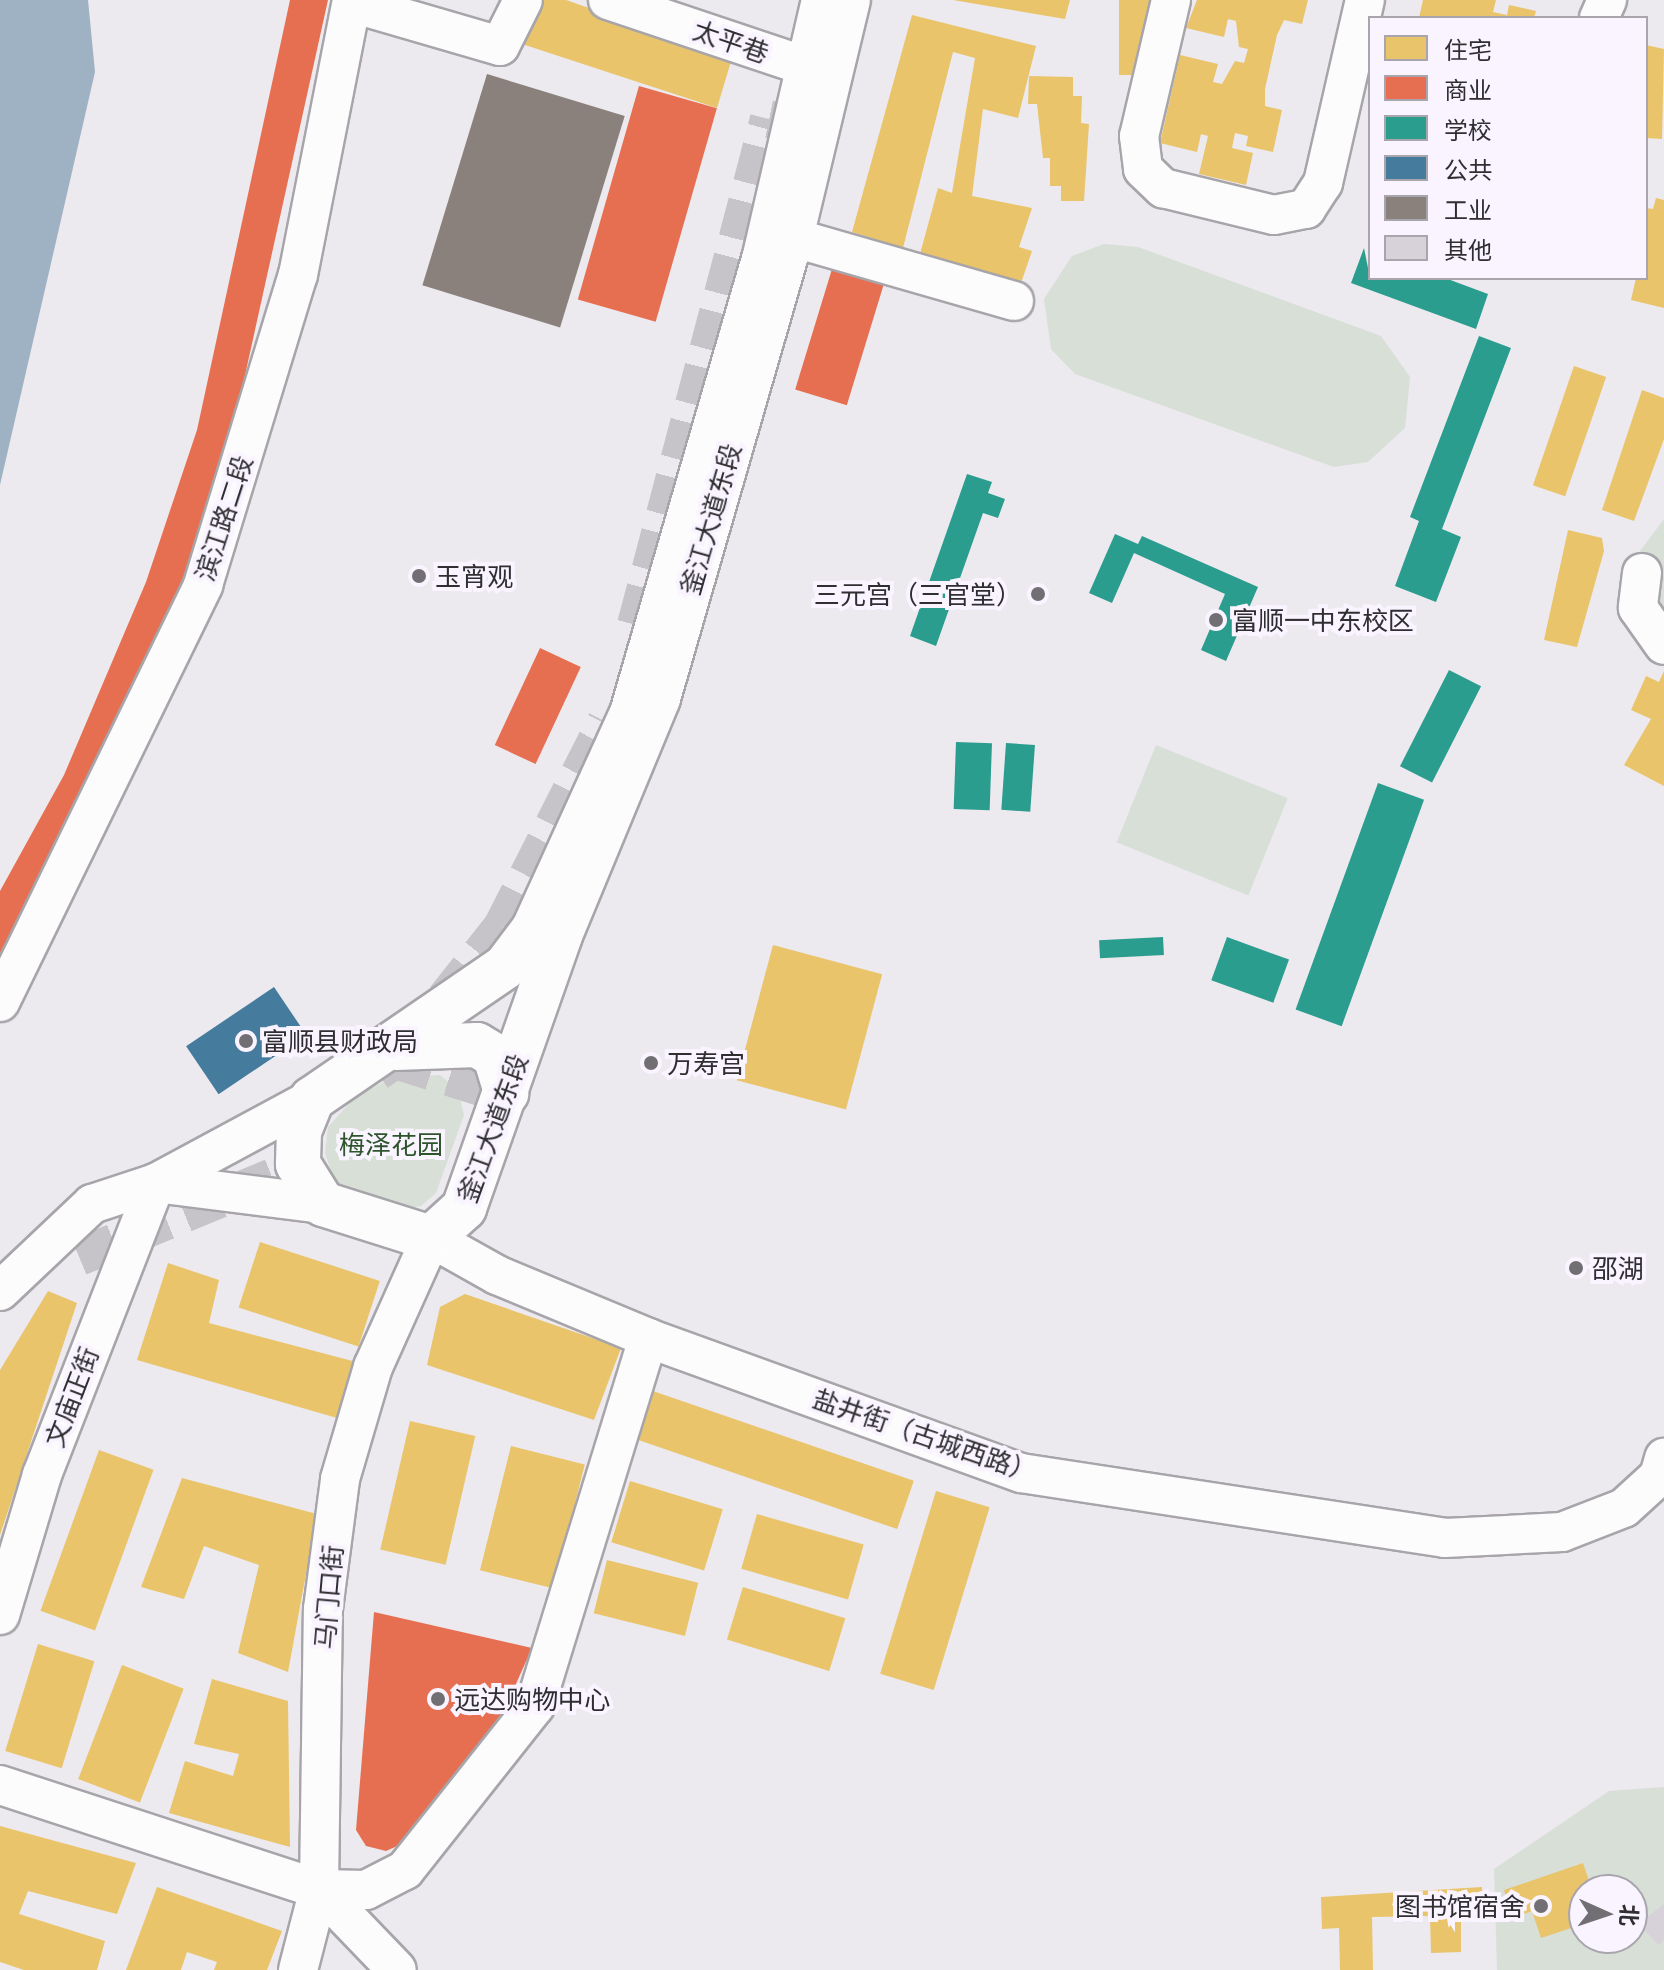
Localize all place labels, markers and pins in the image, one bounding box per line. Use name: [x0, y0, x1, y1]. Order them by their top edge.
place label: 玉宵观: [435, 560, 513, 592]
marker: 玉宵观: [410, 567, 428, 585]
place label: 三元宫（三官堂）: [814, 578, 1022, 610]
marker: 三元宫（三官堂）: [1029, 585, 1047, 603]
place label: 富顺一中东校区: [1232, 604, 1414, 636]
marker: 富顺一中东校区: [1207, 611, 1225, 629]
place label: 富顺县财政局: [262, 1025, 418, 1057]
marker: 富顺县财政局: [237, 1032, 255, 1050]
place label: 万寿宫: [667, 1047, 745, 1079]
marker: 万寿宫: [642, 1054, 660, 1072]
place label: 邵湖: [1592, 1252, 1644, 1284]
marker: 邵湖: [1567, 1259, 1585, 1277]
place label: 远达购物中心: [454, 1683, 610, 1715]
marker: 远达购物中心: [429, 1690, 447, 1708]
place label: 图书馆宿舍: [1395, 1890, 1525, 1922]
marker: 图书馆宿舍: [1532, 1897, 1550, 1915]

